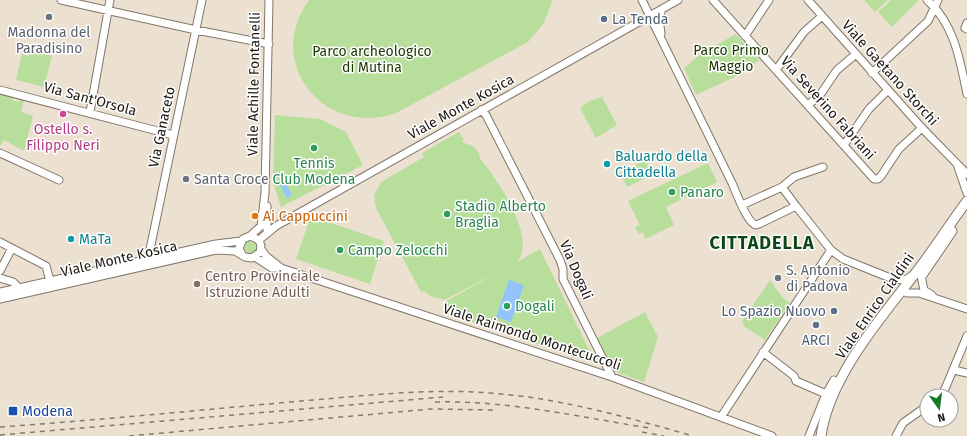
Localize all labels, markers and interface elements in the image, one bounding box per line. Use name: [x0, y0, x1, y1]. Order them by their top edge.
place label: La Tenda: [612, 11, 668, 28]
marker: Madonna del Paradisino: [44, 12, 54, 22]
street label: Viale Achille Fontanelli: [244, 12, 264, 156]
marker: La Tenda: [599, 14, 609, 24]
street label: Viale Gaetano Storchi: [838, 17, 942, 129]
place label: Madonna del Paradisino: [8, 24, 90, 57]
park label: Parco Primo Maggio: [693, 42, 769, 75]
park label: Parco archeologico di Mutina: [312, 43, 432, 76]
street label: Via Severino Fabriani: [777, 53, 879, 163]
street label: Viale Monte Kosica: [405, 71, 517, 143]
street label: Via Sant'Orsola: [42, 78, 138, 120]
street label: Via Ganaceto: [145, 85, 179, 169]
marker: Ostello s. Filippo Neri: [58, 109, 68, 119]
place label: Ostello s. Filippo Neri: [26, 121, 100, 154]
marker: Tennis Club Modena: [309, 143, 319, 153]
place label: Baluardo della Cittadella: [615, 148, 708, 181]
place label: Tennis Club Modena: [273, 155, 355, 188]
marker: Baluardo della Cittadella: [602, 159, 612, 169]
place label: Santa Croce: [194, 171, 269, 188]
marker: Santa Croce: [181, 174, 191, 184]
place label: Panaro: [680, 184, 724, 201]
marker: Panaro: [667, 187, 677, 197]
place label: Stadio Alberto Braglia: [455, 198, 546, 231]
place label: Ai Cappuccini: [263, 208, 348, 225]
marker: Stadio Alberto Braglia: [442, 209, 452, 219]
marker: Ai Cappuccini: [250, 211, 260, 221]
place label: MaTa: [79, 231, 112, 248]
district label: CITTADELLA: [709, 232, 815, 254]
marker: MaTa: [66, 234, 76, 244]
street label: Viale Monte Kosica: [59, 237, 179, 281]
street label: Via Dogali: [556, 238, 596, 302]
place label: Campo Zelocchi: [348, 242, 448, 259]
marker: Campo Zelocchi: [335, 245, 345, 255]
street label: Viale Enrico Cialdini: [832, 250, 918, 362]
place label: S. Antonio di Padova: [786, 262, 850, 295]
place label: Centro Provinciale Istruzione Adulti: [205, 268, 320, 301]
marker: S. Antonio di Padova: [773, 273, 783, 283]
marker: Centro Provinciale Istruzione Adulti: [192, 279, 202, 289]
place label: Dogali: [515, 298, 555, 315]
street label: Viale Raimondo Montecuccoli: [441, 300, 623, 374]
marker: Dogali: [502, 301, 512, 311]
place label: Lo Spazio Nuovo: [721, 303, 826, 320]
marker: Lo Spazio Nuovo: [829, 306, 839, 316]
marker: ARCI: [811, 320, 821, 330]
place label: ARCI: [802, 332, 830, 349]
north arrow: [919, 388, 959, 428]
place label: Modena: [22, 403, 73, 420]
marker: Modena: [7, 405, 19, 417]
text: N: [936, 410, 946, 424]

